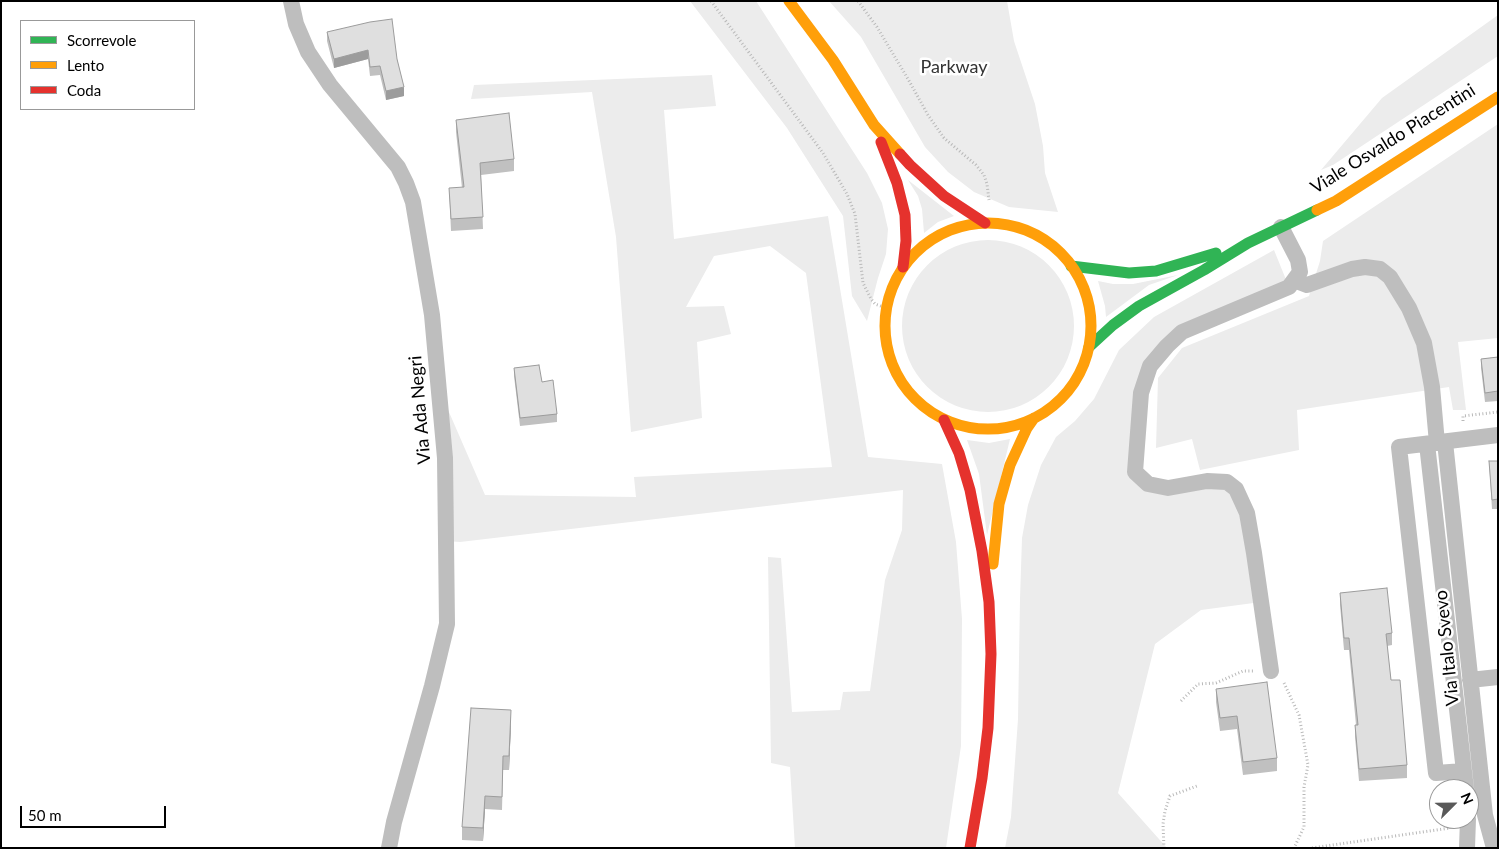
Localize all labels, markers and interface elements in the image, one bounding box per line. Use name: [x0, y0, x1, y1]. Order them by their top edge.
legend: [20, 20, 195, 110]
text: Scorrevole: [67, 31, 137, 49]
text: Lento: [67, 56, 104, 74]
park label: Parkway: [920, 56, 988, 78]
street label: Viale Osvaldo Piacentini: [1307, 79, 1479, 199]
text: Coda: [67, 81, 101, 99]
street label: Via Ada Negri: [404, 355, 436, 465]
street label: Via Italo Svevo: [1430, 589, 1464, 707]
north arrow: [1429, 779, 1479, 829]
text: N: [1457, 790, 1477, 807]
scale bar: [22, 796, 169, 828]
text: 50 m: [28, 806, 62, 824]

